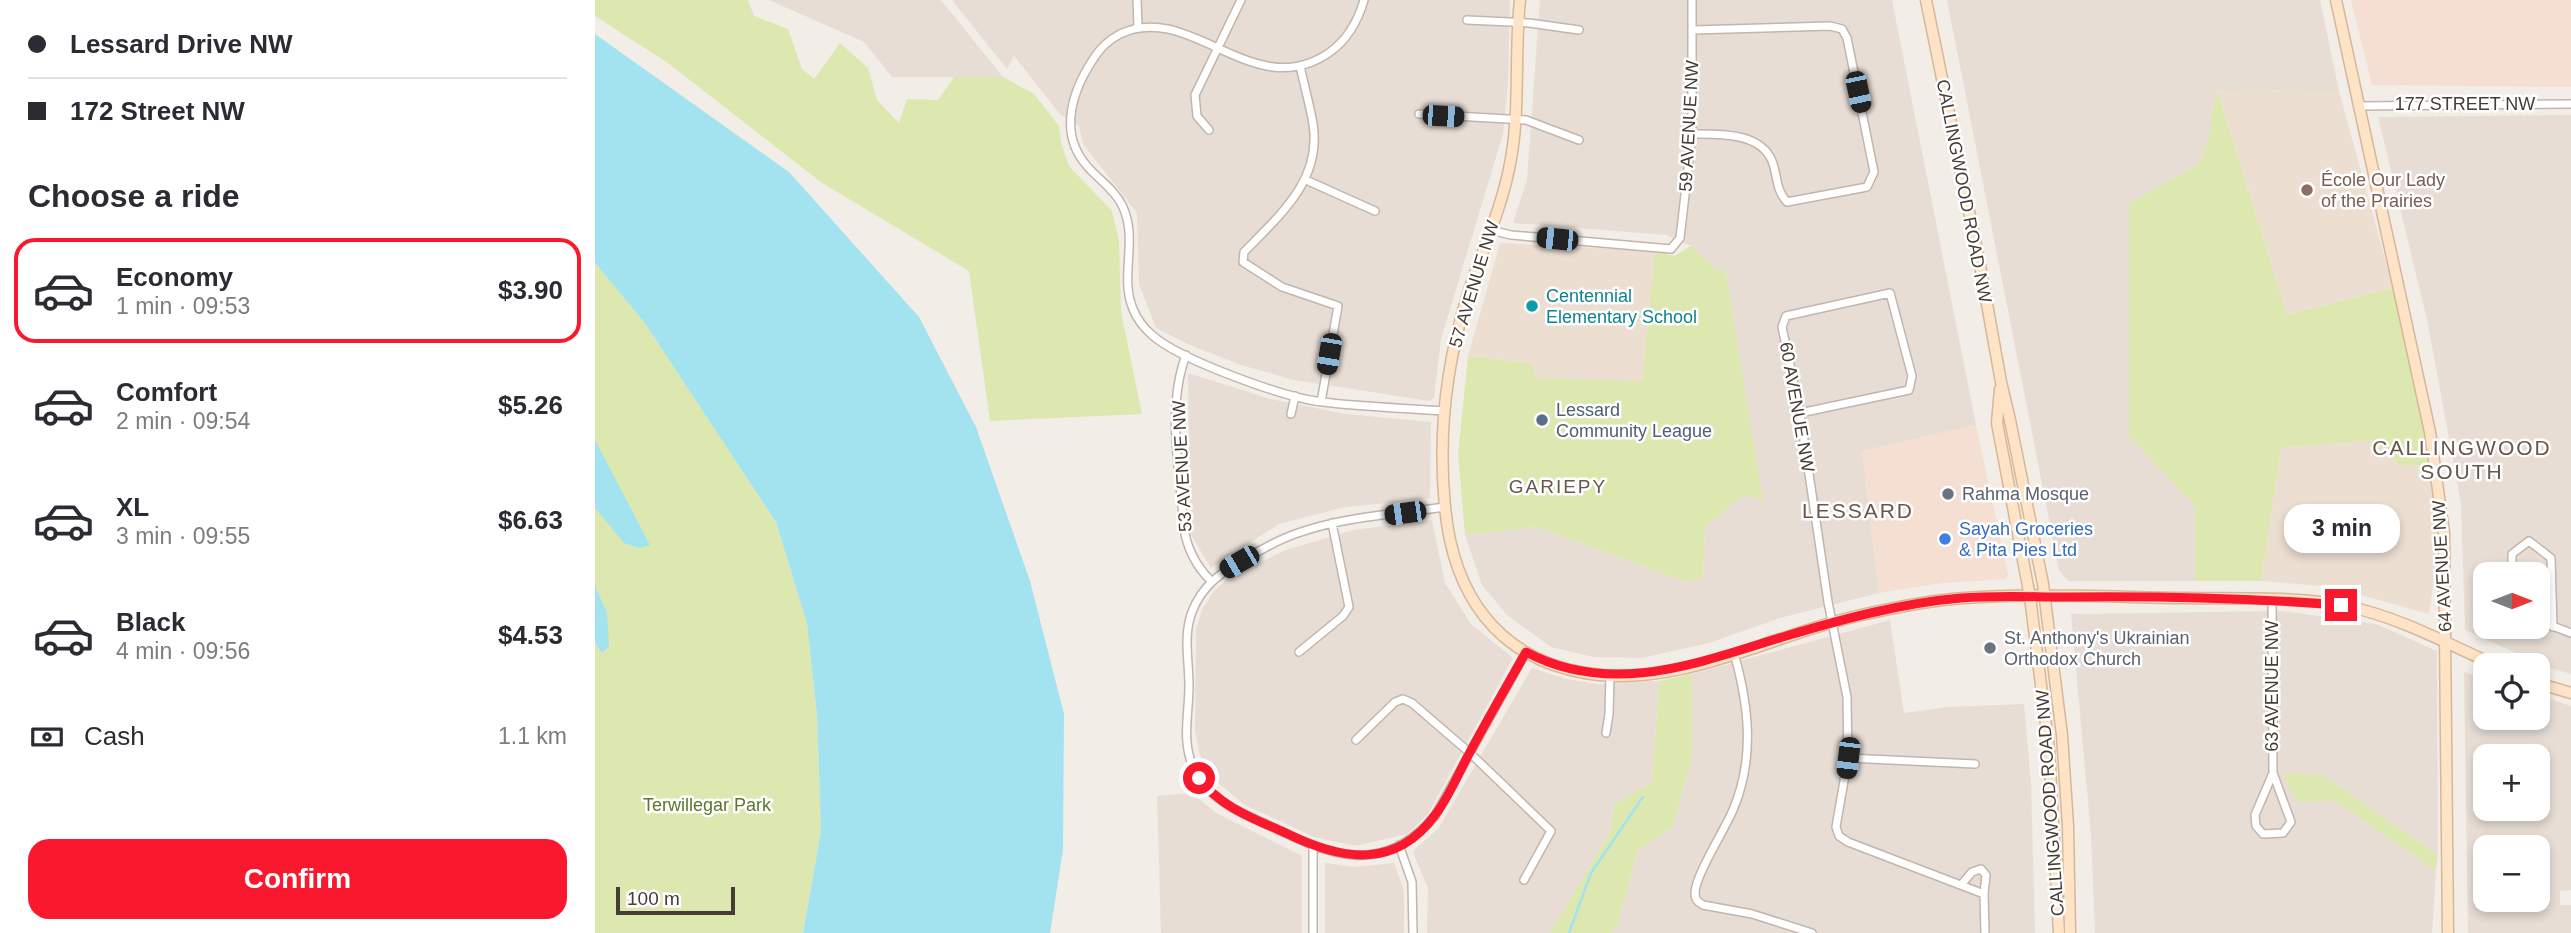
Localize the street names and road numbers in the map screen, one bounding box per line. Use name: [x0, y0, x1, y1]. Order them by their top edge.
street label: 59 AVENUE NW: [1676, 60, 1702, 192]
street label: CALLINGWOOD ROAD NW: [1933, 78, 1995, 304]
street label: 177 STREET NW: [2395, 94, 2535, 114]
street label: 57 AVENUE NW: [1445, 218, 1503, 350]
street label: 60 AVENUE NW: [1776, 340, 1818, 474]
street label: 53 AVENUE NW: [1169, 400, 1195, 532]
street label: 64 AVENUE NW: [2429, 500, 2455, 632]
street label: 63 AVENUE NW: [2262, 620, 2282, 752]
street label: CALLINGWOOD ROAD NW: [2032, 689, 2068, 917]

